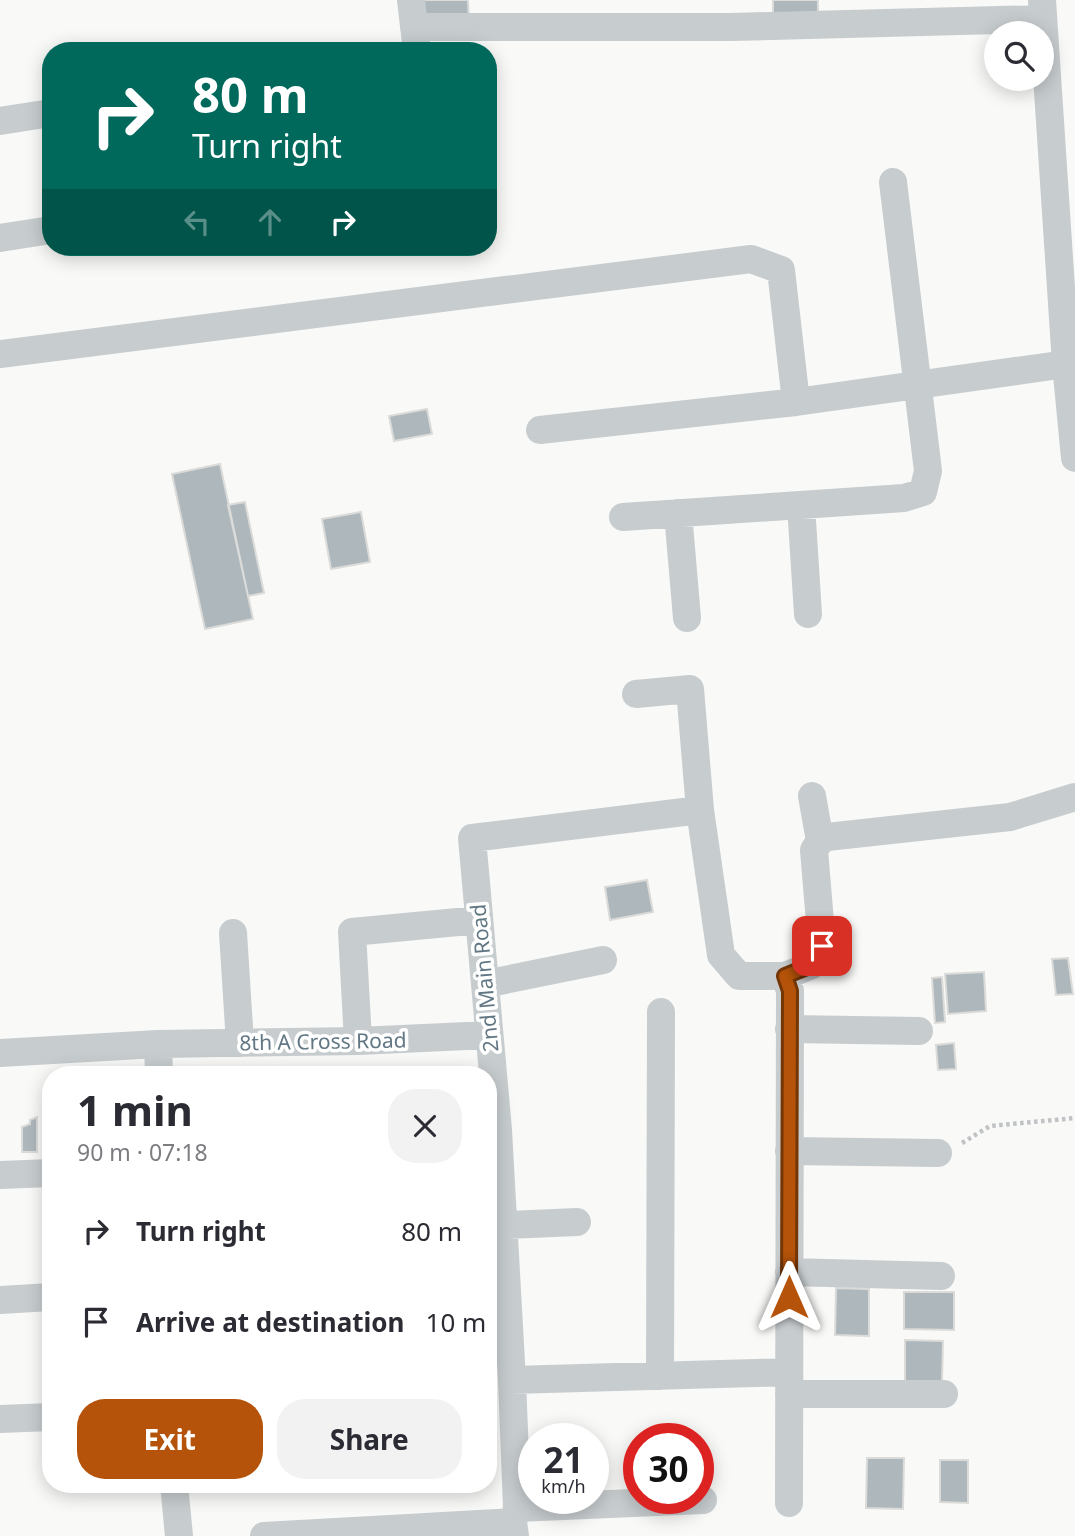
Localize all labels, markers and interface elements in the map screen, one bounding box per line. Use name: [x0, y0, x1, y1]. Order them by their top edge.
map controls: [984, 21, 1054, 91]
button: search: [984, 21, 1054, 91]
text: 80 m: [192, 61, 309, 127]
icon: right: [77, 70, 168, 161]
text: Turn right: [192, 124, 342, 167]
icon: left: [178, 203, 216, 241]
icon: ahead: [251, 203, 289, 241]
icon: right: [324, 203, 362, 241]
street label: 2nd Main Road: [464, 903, 504, 1053]
pin: [792, 916, 852, 976]
icon: arrive: [803, 927, 841, 965]
street label: 8th A Cross Road: [239, 1026, 407, 1056]
text: 1 min: [77, 1081, 193, 1138]
button: close: [388, 1089, 462, 1163]
text: 90 m · 07:18: [77, 1136, 208, 1168]
icon: right: [77, 1212, 115, 1250]
text: Turn right: [136, 1213, 266, 1249]
text: 80 m: [401, 1213, 462, 1249]
position arrow: [752, 1260, 826, 1334]
icon: arrive: [77, 1303, 115, 1341]
text: Arrive at destination: [136, 1304, 405, 1340]
text: 10 m: [426, 1304, 486, 1340]
button: Exit: [77, 1399, 263, 1479]
button: Share: [277, 1399, 462, 1479]
speed limit sign: 30: [623, 1423, 714, 1514]
text: 21: [543, 1436, 584, 1483]
text: km/h: [541, 1474, 586, 1498]

